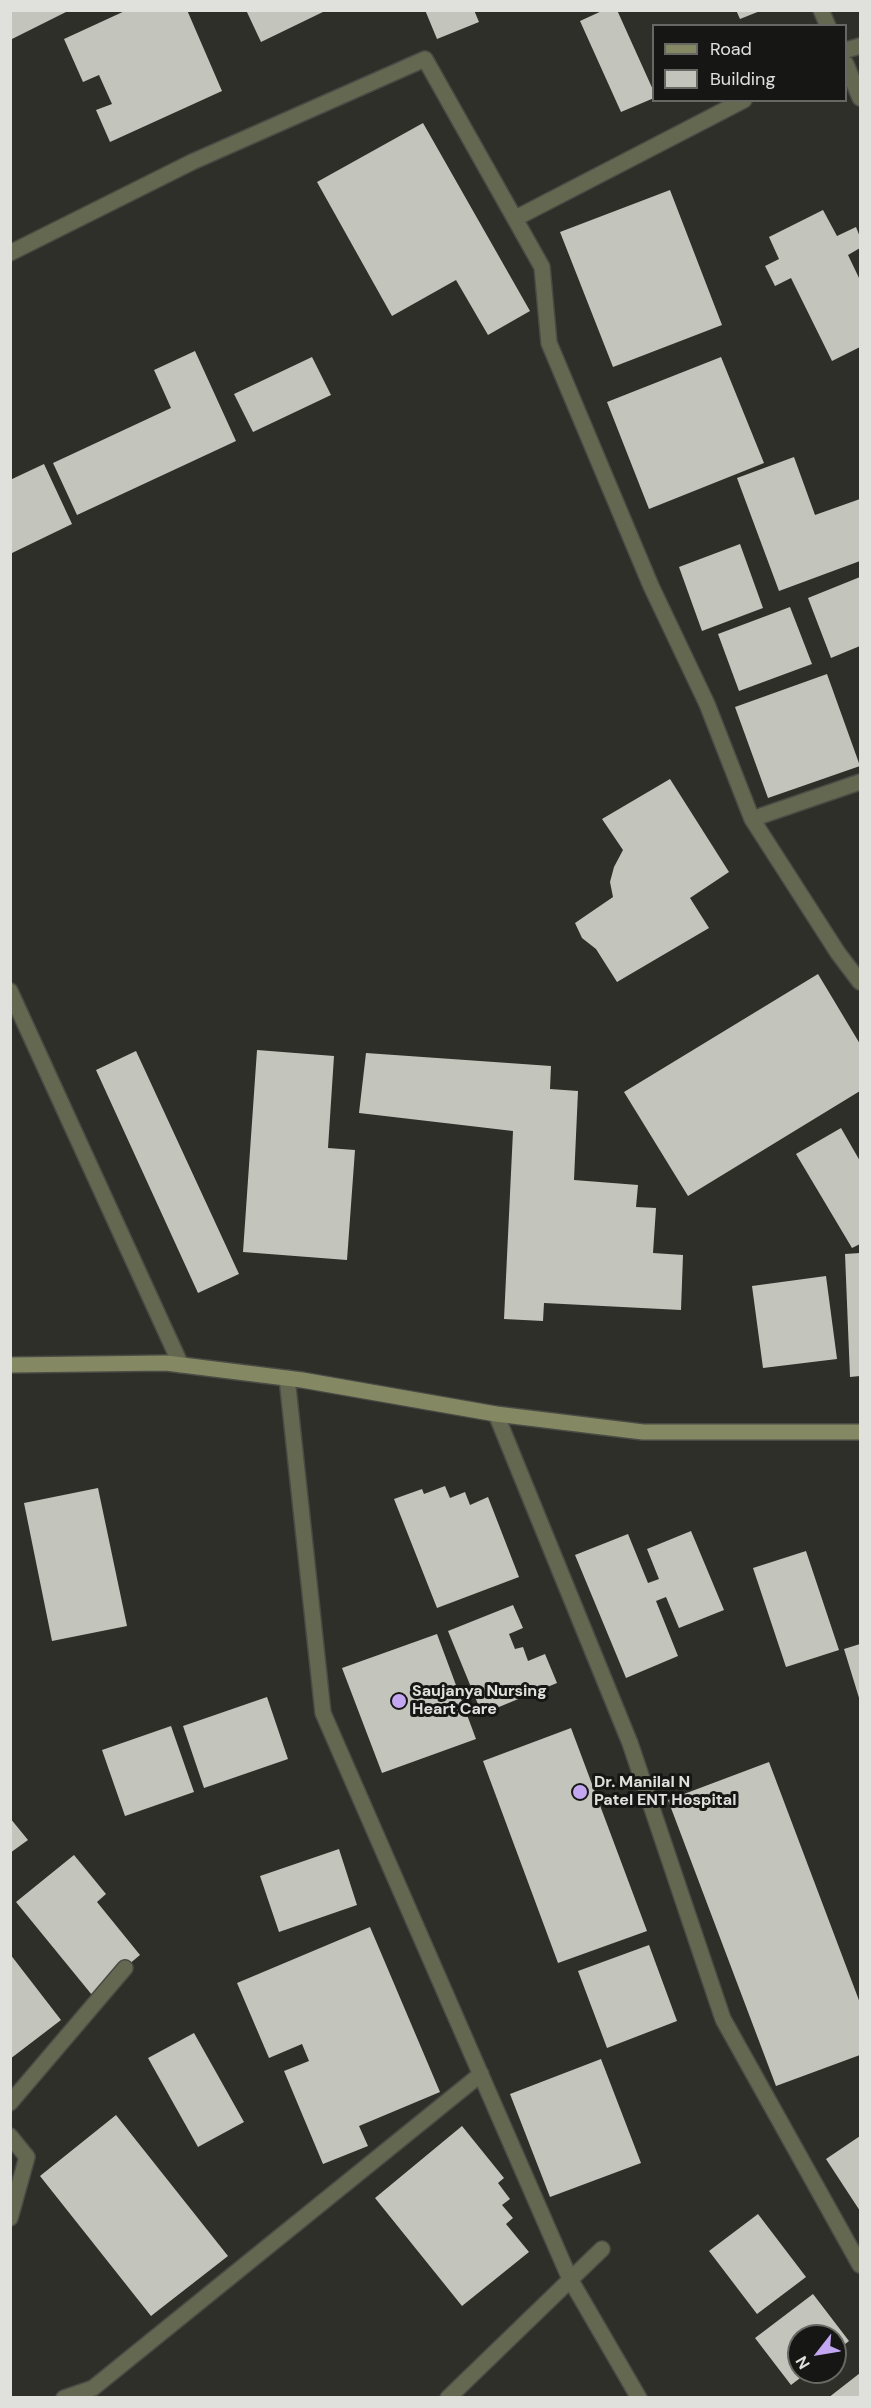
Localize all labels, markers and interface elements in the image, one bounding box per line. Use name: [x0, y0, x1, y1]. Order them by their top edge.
legend: [652, 24, 847, 102]
text: Road: [710, 37, 752, 61]
text: Building: [710, 67, 775, 91]
place label: Saujanya Nursing Heart Care: [412, 1682, 547, 1720]
marker: Saujanya Nursing Heart Care: [390, 1692, 408, 1710]
place label: Dr. Manilal N Patel ENT Hospital: [594, 1773, 736, 1811]
marker: Dr. Manilal N Patel ENT Hospital: [571, 1783, 589, 1801]
north arrow: [787, 2324, 847, 2384]
text: N: [791, 2352, 815, 2373]

